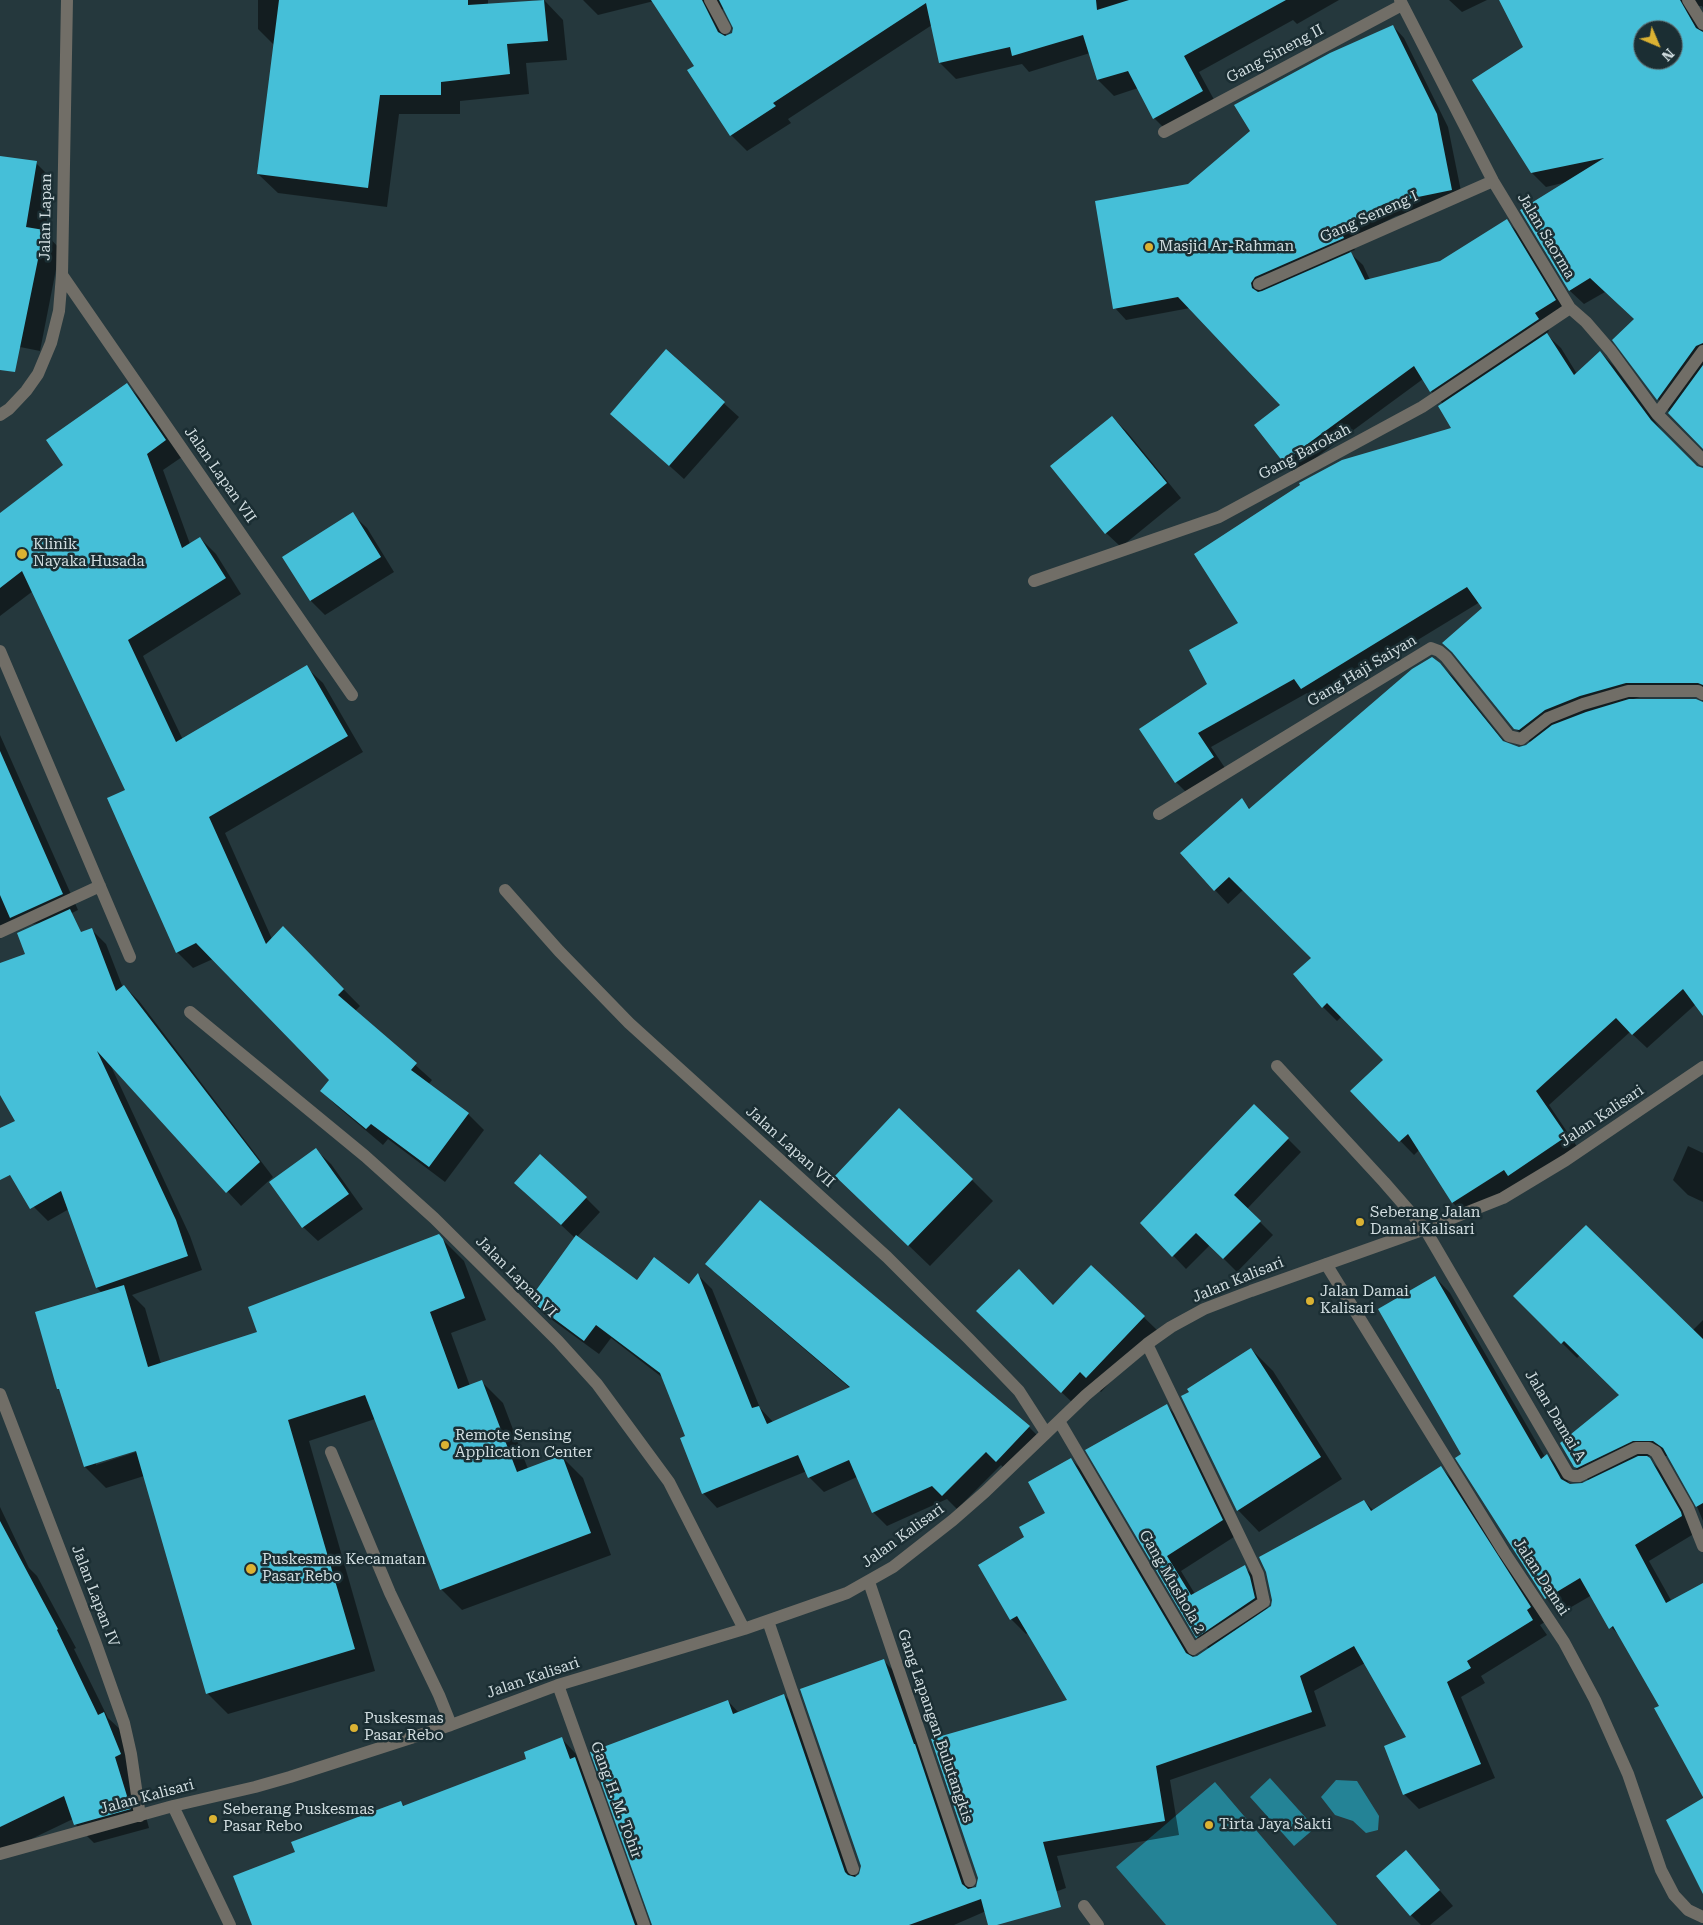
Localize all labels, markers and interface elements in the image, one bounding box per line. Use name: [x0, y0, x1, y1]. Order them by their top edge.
north arrow: [1633, 20, 1683, 70]
street label: Gang Sineng II: [1223, 21, 1327, 87]
text: N: [1658, 45, 1677, 64]
street label: Jalan Lapan: [36, 173, 56, 261]
street label: Gang Seneng I: [1317, 187, 1421, 247]
street label: Jalan Saorma: [1513, 190, 1579, 282]
place label: Masjid Ar-Rahman: [1159, 238, 1294, 256]
marker: Masjid Ar-Rahman: [1143, 241, 1155, 253]
street label: Gang Barokah: [1256, 420, 1354, 484]
street label: Jalan Lapan VII: [180, 424, 260, 526]
place label: Klinik Nayaka Husada: [33, 536, 145, 571]
marker: Klinik Nayaka Husada: [15, 547, 29, 561]
street label: Gang Haji Saiyan: [1304, 631, 1420, 711]
street label: Jalan Kalisari: [1557, 1081, 1647, 1151]
street label: Jalan Lapan VII: [742, 1102, 838, 1192]
place label: Seberang Jalan Damai Kalisari: [1370, 1204, 1480, 1239]
marker: Seberang Jalan Damai Kalisari: [1354, 1216, 1366, 1228]
street label: Jalan Lapan VI: [472, 1233, 560, 1321]
street label: Jalan Kalisari: [1190, 1254, 1286, 1306]
place label: Jalan Damai Kalisari: [1320, 1283, 1409, 1318]
marker: Jalan Damai Kalisari: [1304, 1295, 1316, 1307]
street label: Jalan Damai A: [1521, 1367, 1589, 1465]
place label: Remote Sensing Application Center: [455, 1427, 592, 1462]
marker: Remote Sensing Application Center: [439, 1439, 451, 1451]
street label: Jalan Kalisari: [859, 1500, 947, 1572]
street label: Gang Mushola 2: [1135, 1527, 1209, 1637]
street label: Jalan Damai: [1509, 1535, 1573, 1619]
street label: Jalan Lapan IV: [67, 1543, 123, 1649]
place label: Puskesmas Kecamatan Pasar Rebo: [262, 1551, 426, 1586]
marker: Puskesmas Kecamatan Pasar Rebo: [244, 1562, 258, 1576]
street label: Gang Lapangan Bulutangkis: [893, 1627, 977, 1825]
street label: Jalan Kalisari: [484, 1654, 582, 1702]
place label: Puskesmas Pasar Rebo: [364, 1710, 444, 1745]
marker: Puskesmas Pasar Rebo: [348, 1722, 360, 1734]
street label: Gang H. M. Tohir: [587, 1739, 645, 1861]
street label: Jalan Kalisari: [98, 1776, 196, 1818]
place label: Seberang Puskesmas Pasar Rebo: [223, 1801, 374, 1836]
marker: Seberang Puskesmas Pasar Rebo: [207, 1813, 219, 1825]
place label: Tirta Jaya Sakti: [1219, 1816, 1331, 1834]
marker: Tirta Jaya Sakti: [1203, 1819, 1215, 1831]

